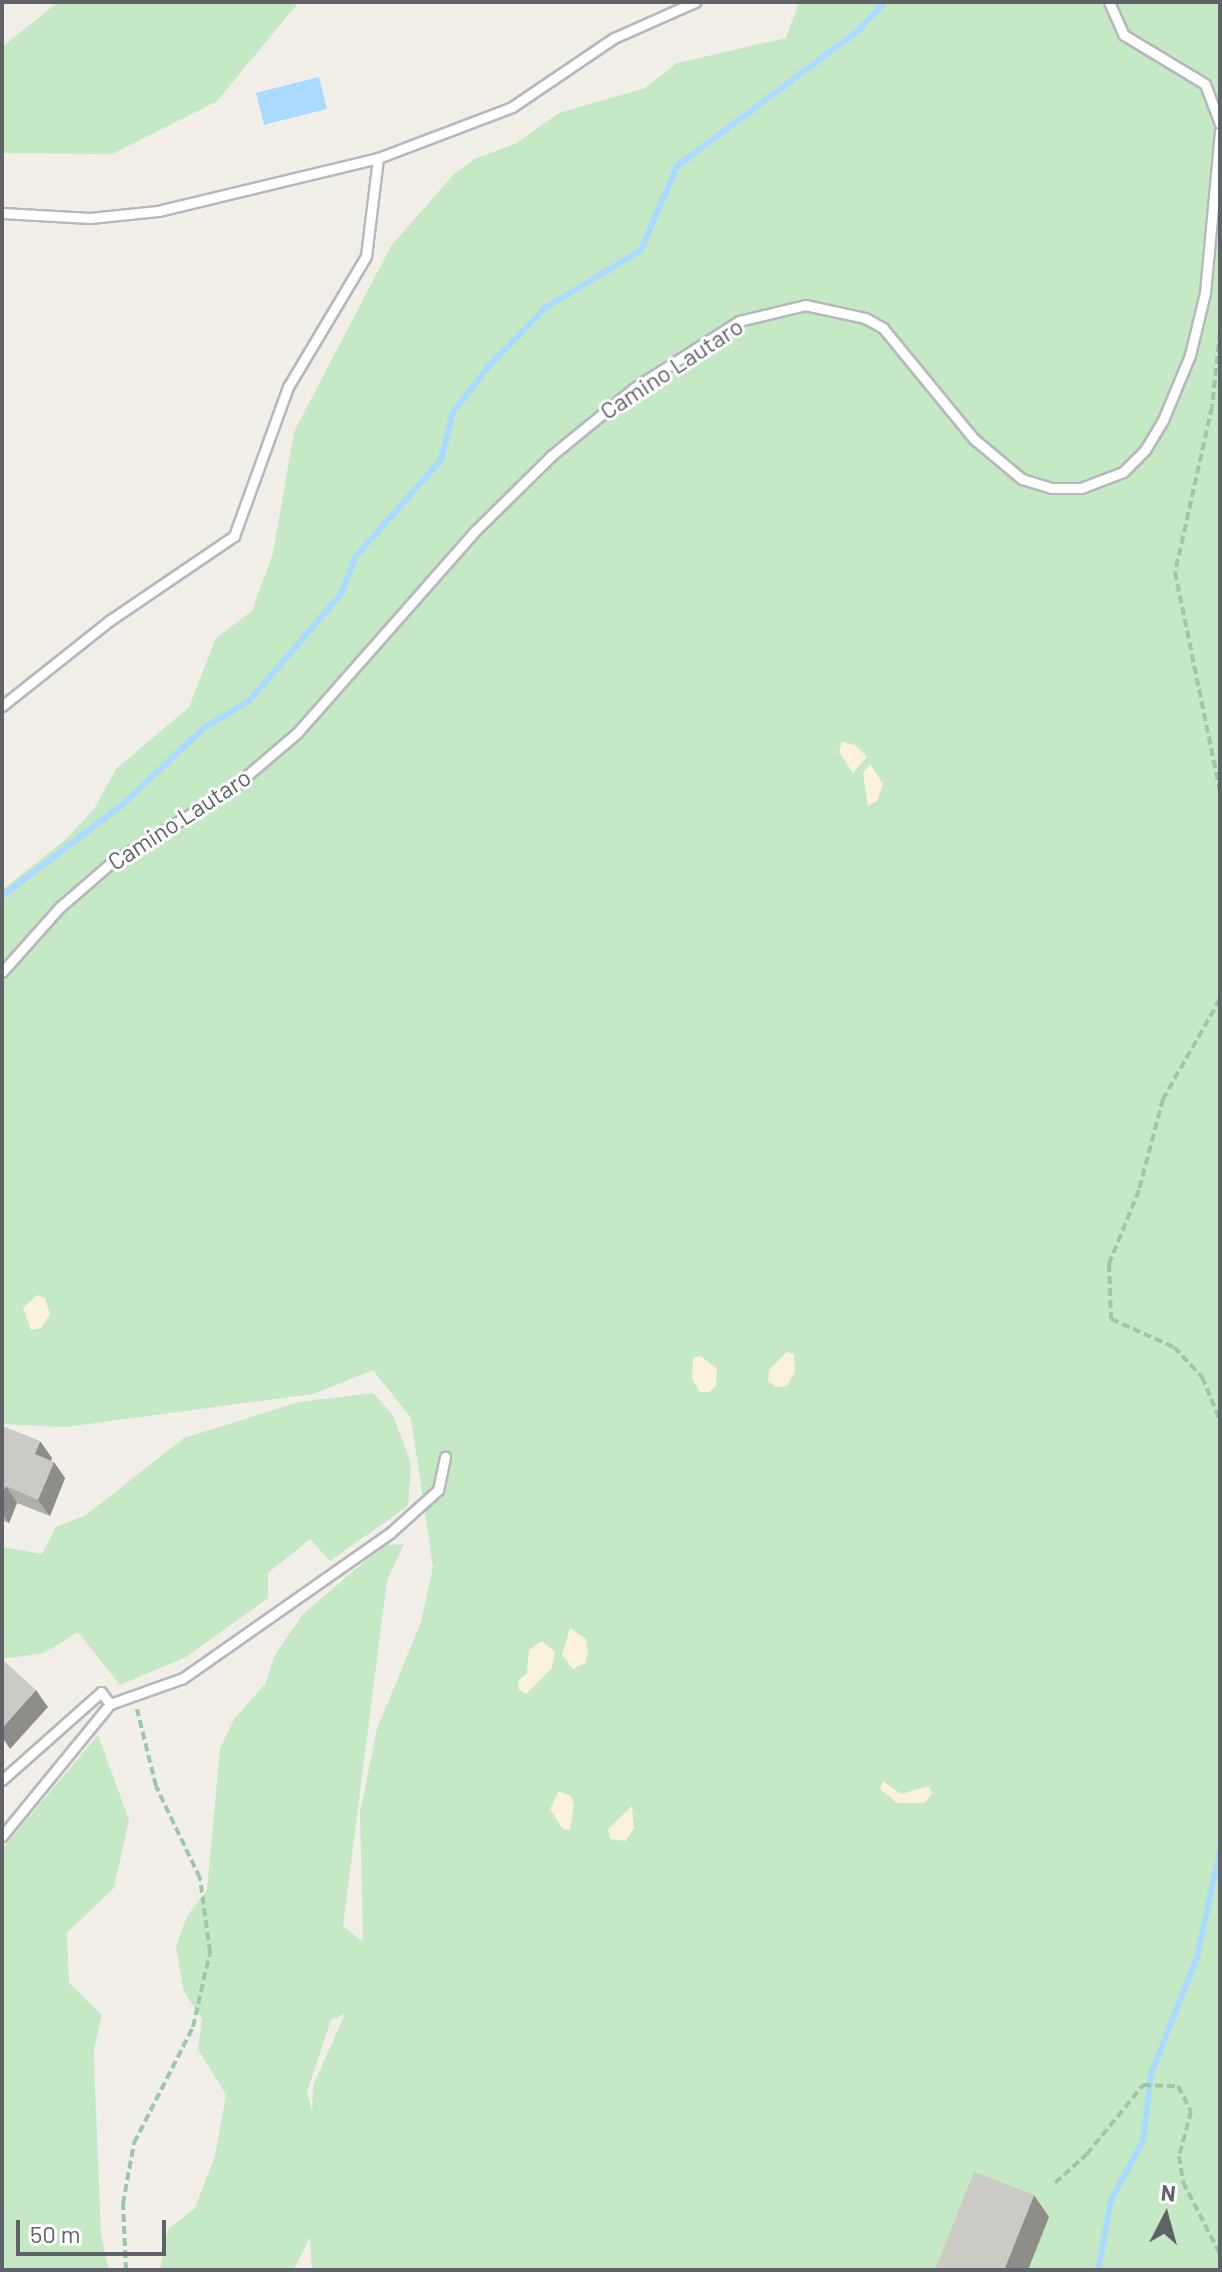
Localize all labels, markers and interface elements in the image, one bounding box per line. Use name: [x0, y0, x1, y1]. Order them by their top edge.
street label: Camino Lautaro: [594, 311, 748, 425]
street label: Camino Lautaro: [102, 762, 256, 876]
north arrow: [1126, 2176, 1206, 2256]
text: N: [1160, 2178, 1177, 2206]
scale bar: [20, 2204, 170, 2254]
text: 50 m: [30, 2219, 81, 2248]

